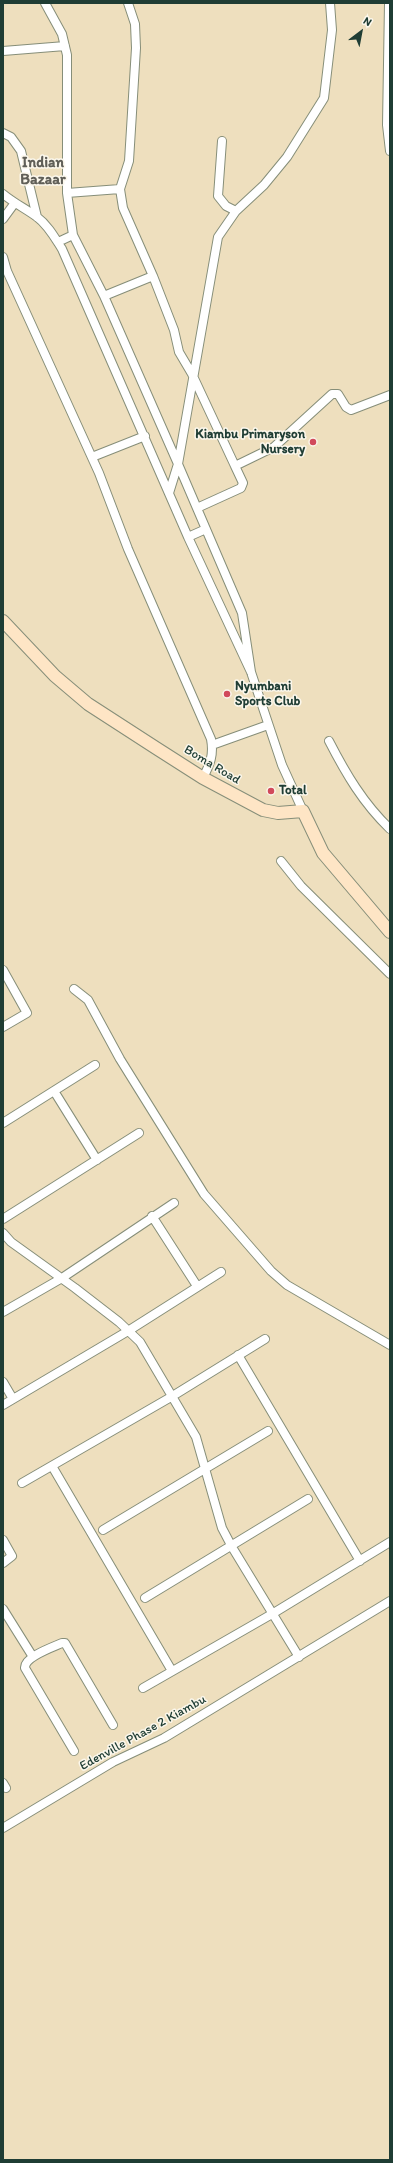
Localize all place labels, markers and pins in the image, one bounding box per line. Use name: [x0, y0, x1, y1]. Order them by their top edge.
place label: Kiambu Primaryson Nursery: [195, 427, 305, 458]
marker: Kiambu Primaryson Nursery: [308, 437, 318, 447]
place label: Nyumbani Sports Club: [235, 679, 300, 710]
marker: Nyumbani Sports Club: [222, 689, 232, 699]
place label: Total: [279, 783, 307, 799]
marker: Total: [266, 786, 276, 796]

